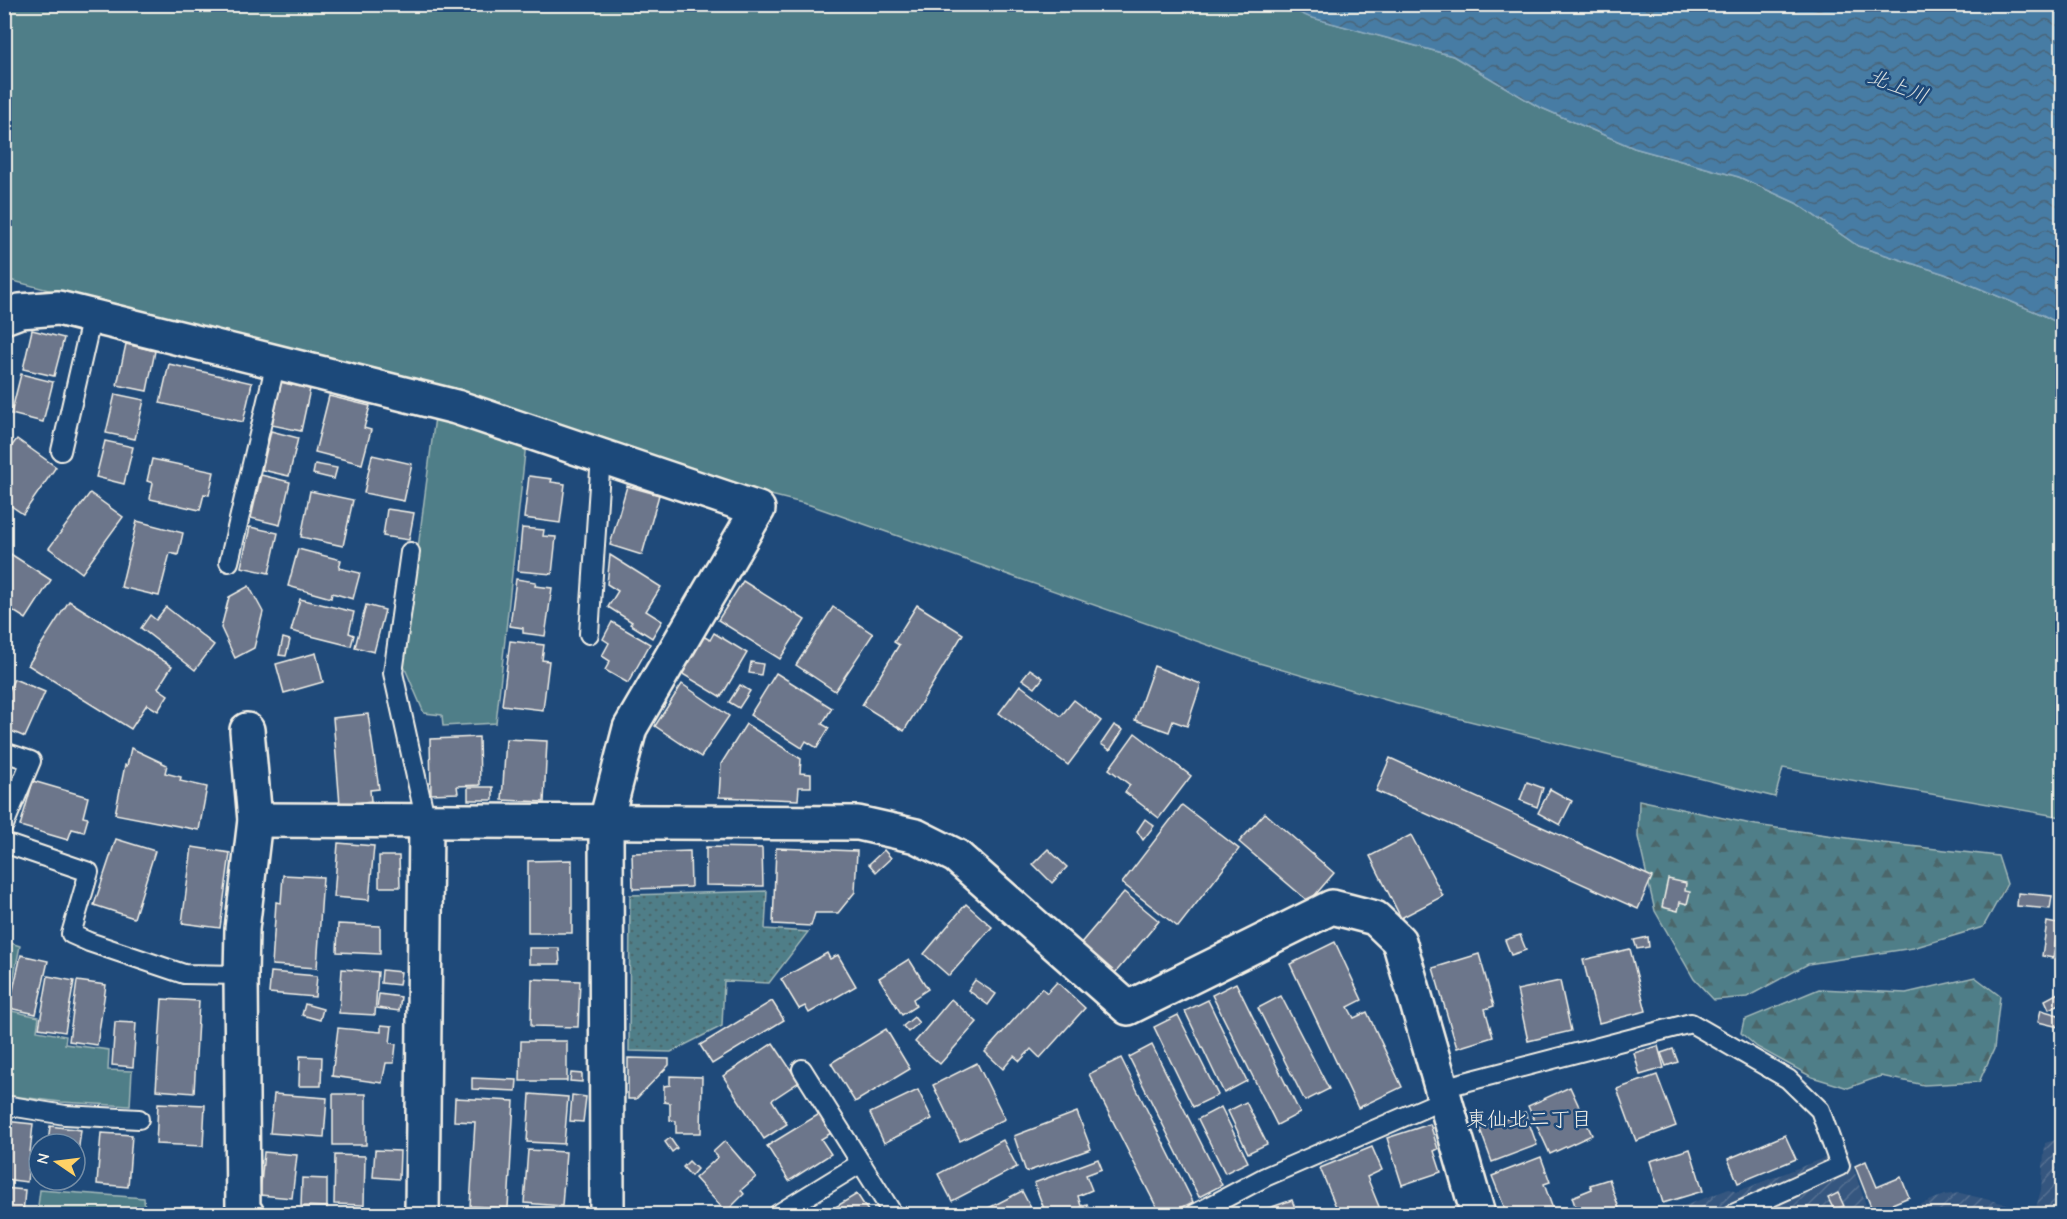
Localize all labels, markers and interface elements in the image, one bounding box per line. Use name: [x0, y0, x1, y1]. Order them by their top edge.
water label: 北上川: [1864, 64, 1932, 108]
district label: 東仙北二丁目: [1466, 1107, 1592, 1131]
north arrow: [27, 1132, 87, 1192]
text: N: [33, 1151, 53, 1166]

